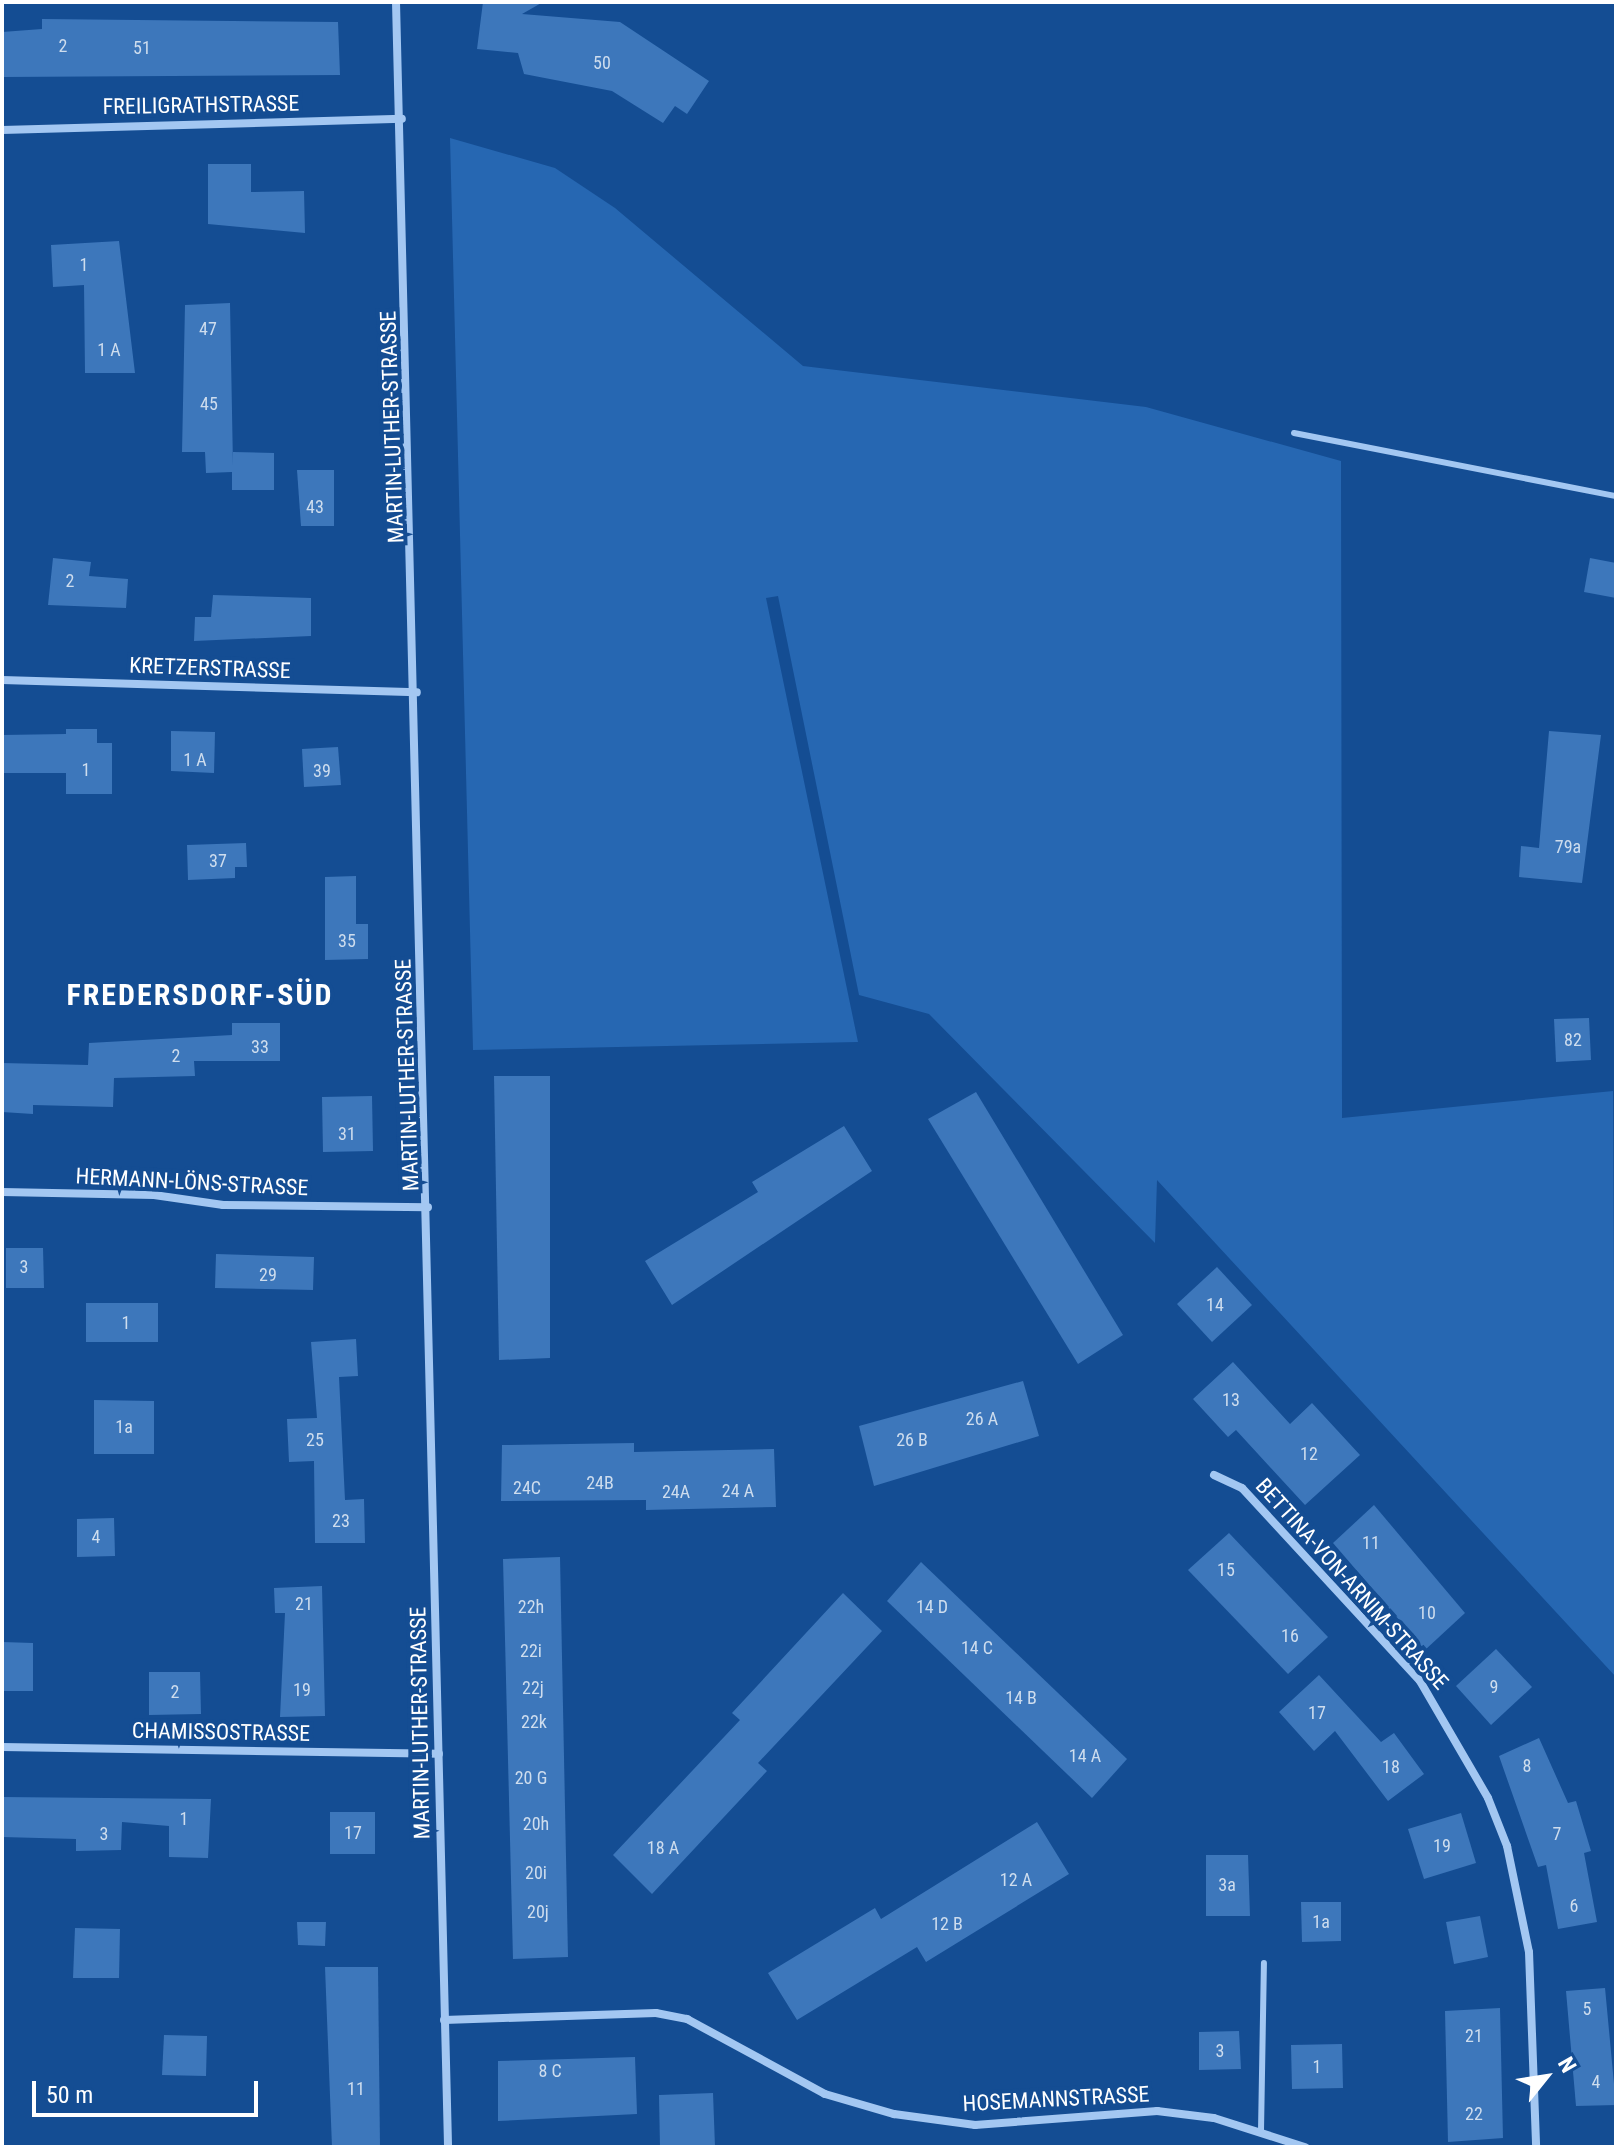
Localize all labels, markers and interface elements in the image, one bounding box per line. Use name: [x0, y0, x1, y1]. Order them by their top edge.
house number: 2: [59, 35, 67, 57]
house number: 51: [133, 37, 151, 59]
house number: 50: [593, 52, 611, 74]
street label: FREILIGRATHSTRASSE: [102, 90, 300, 120]
house number: 1: [80, 254, 88, 276]
street label: MARTIN-LUTHER-STRASSE: [375, 310, 409, 544]
house number: 47: [199, 318, 217, 340]
house number: 1 A: [97, 339, 121, 361]
house number: 45: [200, 393, 218, 415]
house number: 43: [306, 496, 324, 518]
house number: 2: [66, 570, 74, 592]
street label: KRETZERSTRASSE: [129, 652, 291, 684]
house number: 1 A: [183, 749, 207, 771]
house number: 1: [82, 759, 90, 781]
house number: 39: [313, 760, 331, 782]
house number: 79a: [1555, 836, 1581, 858]
house number: 37: [209, 850, 227, 872]
house number: 35: [338, 930, 356, 952]
street label: MARTIN-LUTHER-STRASSE: [390, 958, 424, 1192]
district label: FREDERSDORF-SÜD: [66, 977, 334, 1013]
house number: 82: [1564, 1029, 1582, 1051]
house number: 33: [251, 1036, 269, 1058]
house number: 2: [172, 1045, 180, 1067]
house number: 31: [338, 1123, 356, 1145]
street label: HERMANN-LÖNS-STRASSE: [75, 1163, 309, 1201]
house number: 3: [20, 1256, 28, 1278]
house number: 29: [259, 1264, 277, 1286]
house number: 14: [1206, 1294, 1224, 1316]
house number: 1: [122, 1312, 130, 1334]
house number: 13: [1222, 1389, 1240, 1411]
house number: 26 A: [966, 1408, 998, 1430]
house number: 1a: [115, 1416, 133, 1438]
house number: 25: [306, 1429, 324, 1451]
house number: 26 B: [896, 1429, 928, 1451]
house number: 12: [1300, 1443, 1318, 1465]
house number: 24B: [586, 1472, 614, 1494]
street label: BETTINA-VON-ARNIM-STRASSE: [1250, 1473, 1454, 1695]
house number: 24C: [513, 1477, 541, 1499]
house number: 24 A: [722, 1480, 754, 1502]
house number: 24A: [662, 1481, 690, 1503]
house number: 23: [332, 1510, 350, 1532]
house number: 4: [92, 1526, 100, 1548]
house number: 11: [1362, 1532, 1380, 1554]
house number: 15: [1217, 1559, 1235, 1581]
house number: 21: [295, 1593, 313, 1615]
house number: 22h: [518, 1596, 544, 1618]
house number: 14 D: [916, 1596, 948, 1618]
house number: 10: [1418, 1602, 1436, 1624]
street label: MARTIN-LUTHER-STRASSE: [405, 1606, 435, 1840]
house number: 16: [1281, 1625, 1299, 1647]
house number: 14 C: [961, 1637, 993, 1659]
house number: 22i: [520, 1640, 542, 1662]
house number: 9: [1490, 1676, 1498, 1698]
house number: 22j: [522, 1677, 544, 1699]
house number: 19: [293, 1679, 311, 1701]
house number: 2: [171, 1681, 179, 1703]
house number: 14 B: [1005, 1687, 1037, 1709]
house number: 17: [1308, 1702, 1326, 1724]
house number: 22k: [521, 1711, 547, 1733]
street label: CHAMISSOSTRASSE: [132, 1717, 310, 1747]
house number: 14 A: [1069, 1745, 1101, 1767]
house number: 8: [1523, 1755, 1531, 1777]
house number: 18: [1382, 1756, 1400, 1778]
house number: 20 G: [515, 1767, 547, 1789]
house number: 1: [180, 1808, 188, 1830]
house number: 20h: [523, 1813, 549, 1835]
house number: 17: [344, 1822, 362, 1844]
house number: 3: [100, 1823, 108, 1845]
house number: 7: [1553, 1823, 1561, 1845]
house number: 19: [1433, 1835, 1451, 1857]
house number: 18 A: [647, 1837, 679, 1859]
house number: 20i: [525, 1862, 547, 1884]
house number: 12 A: [1000, 1869, 1032, 1891]
house number: 3a: [1218, 1874, 1236, 1896]
house number: 6: [1570, 1895, 1578, 1917]
house number: 20j: [527, 1901, 549, 1923]
house number: 1a: [1312, 1911, 1330, 1933]
house number: 12 B: [931, 1913, 963, 1935]
house number: 5: [1583, 1998, 1591, 2020]
house number: 21: [1465, 2025, 1483, 2047]
north arrow: [1506, 2037, 1586, 2117]
house number: 3: [1216, 2040, 1224, 2062]
text: N: [1553, 2053, 1581, 2077]
house number: 1: [1313, 2056, 1321, 2078]
house number: 8 C: [538, 2060, 562, 2082]
scale bar: [36, 2065, 262, 2115]
house number: 4: [1592, 2071, 1600, 2093]
house number: 11: [347, 2078, 365, 2100]
text: 50 m: [46, 2081, 93, 2109]
street label: HOSEMANNSTRASSE: [962, 2081, 1150, 2117]
house number: 22: [1465, 2103, 1483, 2125]

